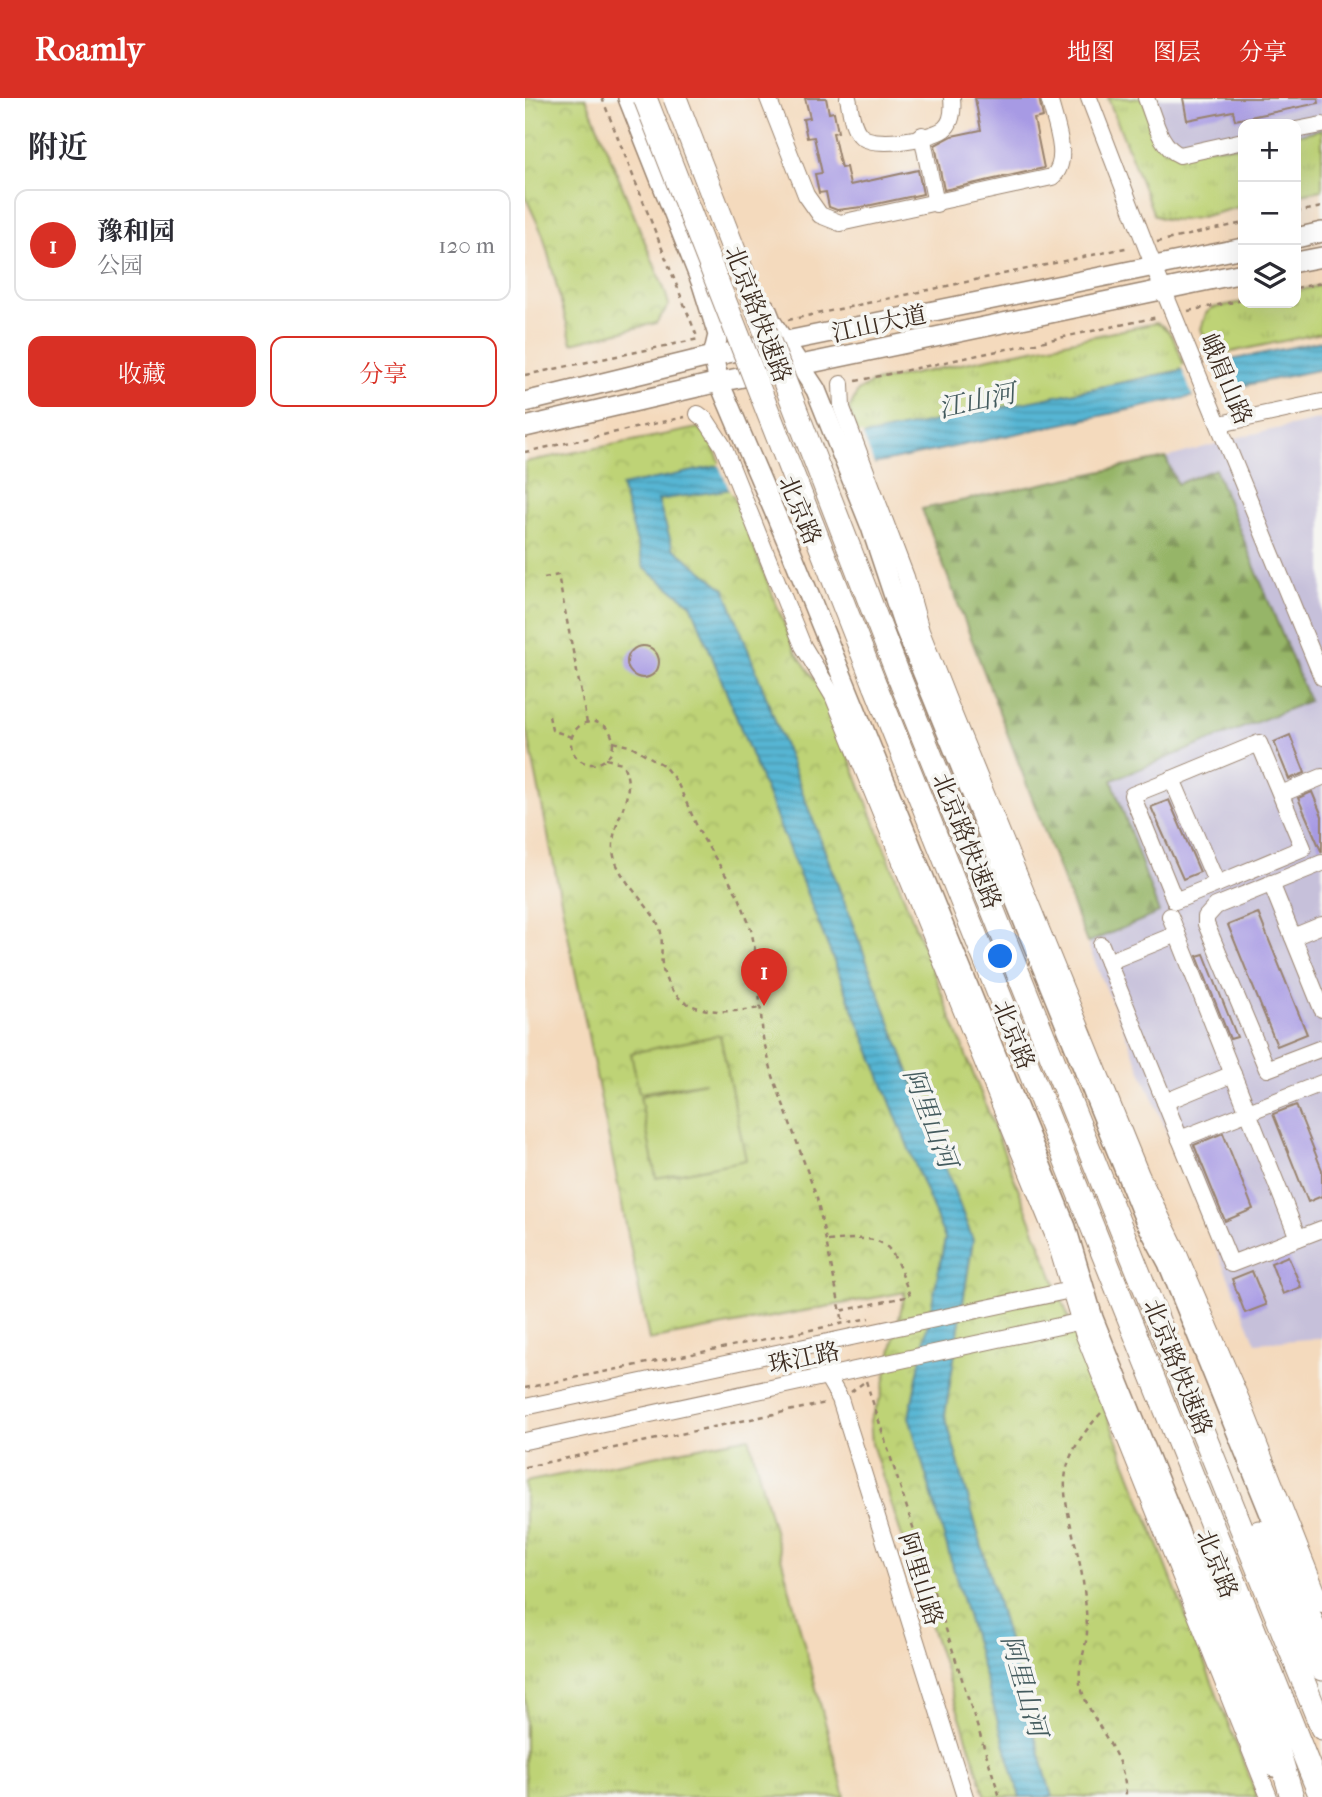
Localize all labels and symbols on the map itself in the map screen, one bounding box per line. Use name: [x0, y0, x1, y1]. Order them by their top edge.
street label: 北京路快速路: [719, 242, 797, 386]
street label: 江山大道: [829, 300, 929, 348]
street label: 峨眉山路: [1194, 329, 1258, 429]
water label: 江山河: [936, 377, 1022, 424]
street label: 北京路: [773, 471, 827, 549]
street label: 北京路快速路: [927, 769, 1007, 913]
your location: [983, 939, 1017, 973]
pin: 1: [741, 948, 787, 1006]
street label: 北京路: [988, 996, 1040, 1074]
water label: 阿里山河: [897, 1064, 965, 1176]
street label: 北京路快速路: [1138, 1295, 1218, 1439]
street label: 珠江路: [766, 1337, 842, 1379]
street label: 北京路: [1191, 1525, 1243, 1603]
street label: 阿里山路: [894, 1529, 948, 1629]
water label: 阿里山河: [995, 1632, 1054, 1744]

